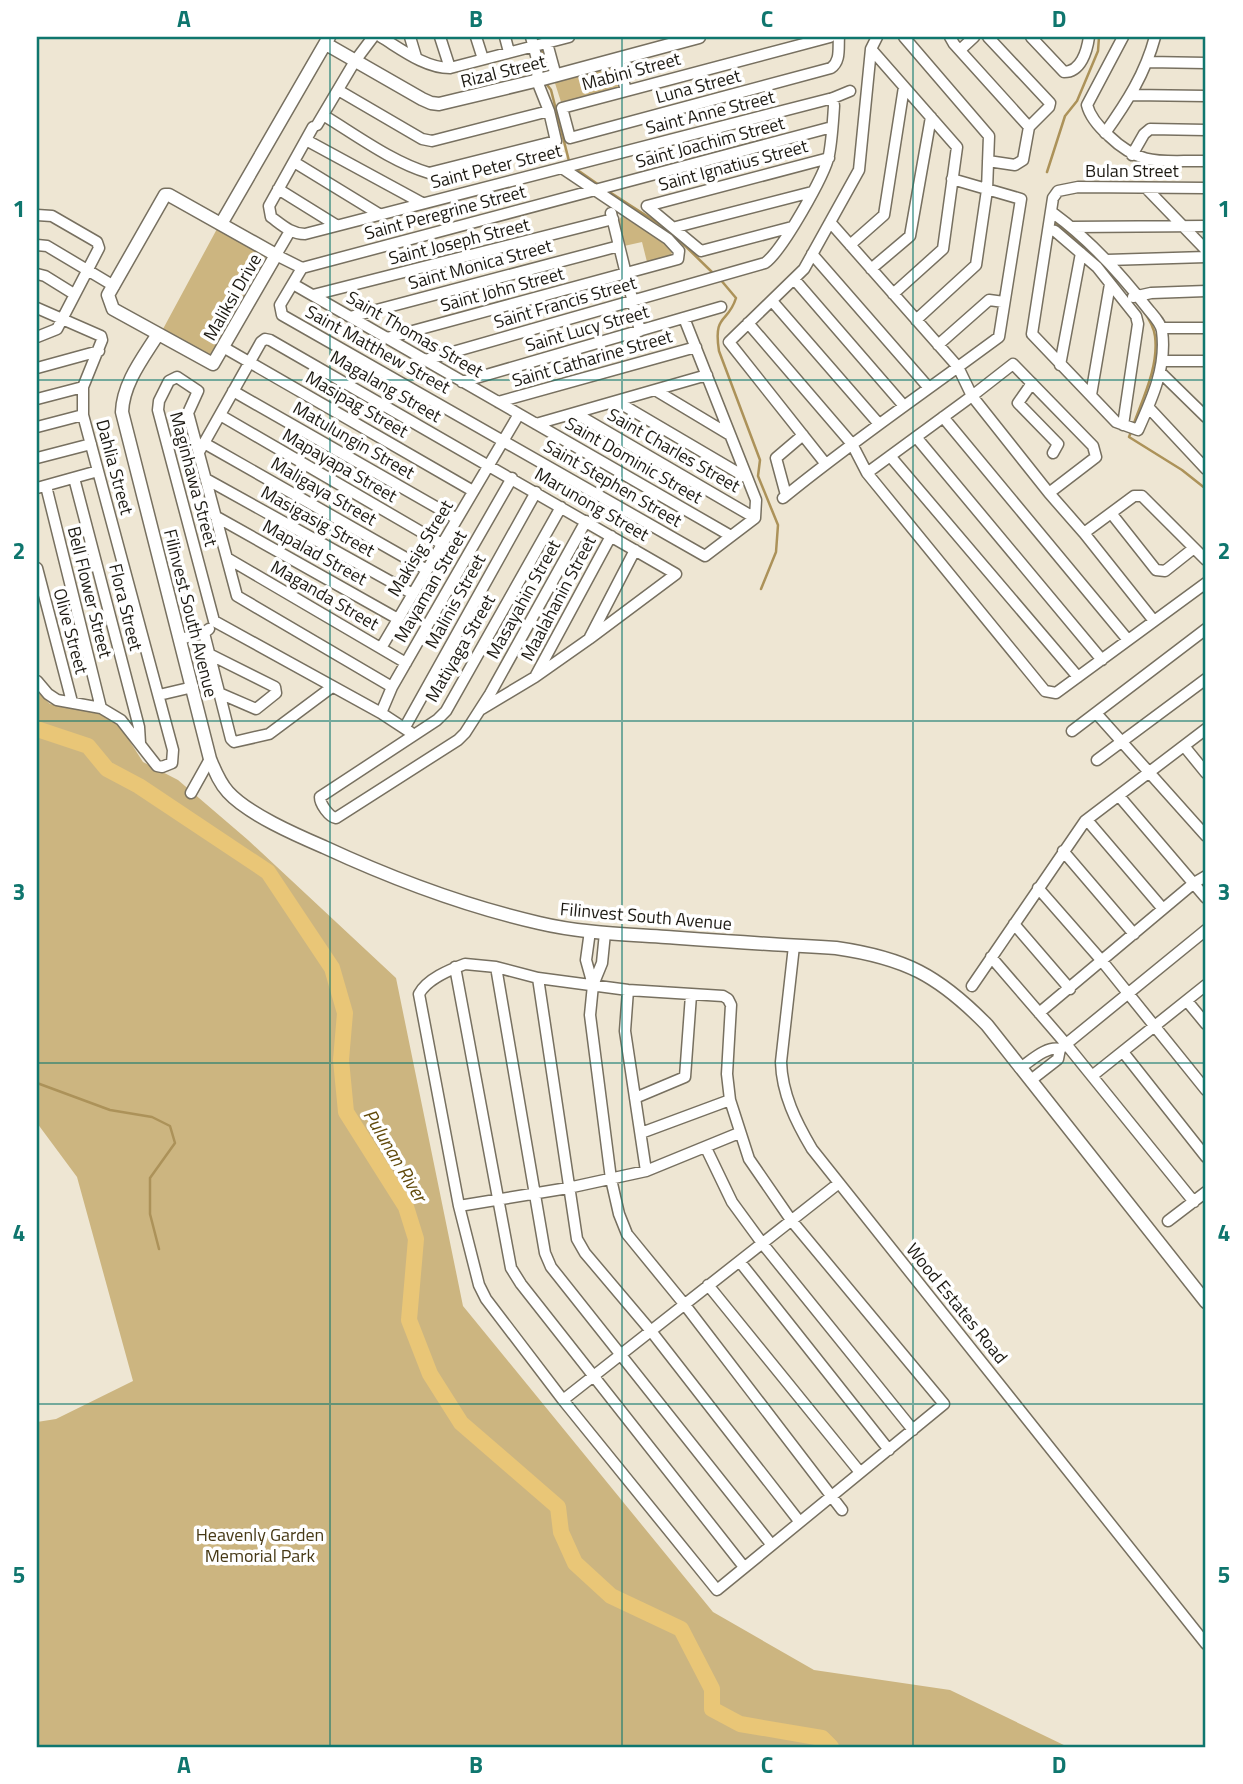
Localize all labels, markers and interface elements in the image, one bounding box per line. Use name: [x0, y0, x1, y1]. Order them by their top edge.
text: A: [177, 1, 191, 36]
text: B: [469, 1, 483, 36]
text: C: [761, 1, 773, 36]
text: D: [1052, 1, 1066, 36]
street label: Mabini Street: [578, 45, 684, 97]
street label: Rizal Street: [458, 47, 549, 95]
street label: Luna Street: [652, 62, 744, 110]
street label: Saint Anne Street: [643, 83, 778, 141]
street label: Saint Joachim Street: [633, 109, 788, 175]
street label: Saint Ignatius Street: [655, 132, 811, 198]
street label: Saint Peter Street: [428, 136, 565, 195]
street label: Bulan Street: [1085, 157, 1180, 184]
street label: Saint Peregrine Street: [361, 177, 529, 247]
text: 1: [13, 191, 25, 226]
text: 1: [1218, 191, 1230, 226]
street label: Saint Joseph Street: [386, 210, 533, 272]
street label: Saint Monica Street: [405, 232, 556, 296]
street label: Maliksi Drive: [196, 248, 268, 346]
street label: Saint John Street: [437, 259, 567, 318]
street label: Saint Francis Street: [491, 269, 640, 335]
street label: Saint Thomas Street: [342, 284, 489, 385]
street label: Saint Lucy Street: [522, 297, 653, 359]
street label: Saint Matthew Street: [301, 298, 456, 400]
street label: Saint Catharine Street: [509, 322, 676, 394]
street label: Magalang Street: [325, 343, 447, 429]
street label: Masipag Street: [301, 364, 414, 445]
street label: Matulungin Street: [288, 394, 420, 486]
street label: Saint Charles Street: [603, 401, 746, 499]
street label: Maginhawa Street: [163, 409, 225, 550]
street label: Saint Dominic Street: [560, 410, 708, 511]
street label: Dahlia Street: [89, 416, 141, 518]
street label: Mapayapa Street: [277, 421, 403, 509]
street label: Saint Stephen Street: [539, 432, 688, 534]
street label: Maligaya Street: [266, 450, 383, 533]
street label: Marunong Street: [530, 460, 655, 548]
street label: Masigasig Street: [256, 478, 381, 564]
street label: Makisig Street: [380, 494, 460, 602]
street label: Mapalad Street: [258, 512, 373, 592]
street label: Bell Flower Street: [61, 523, 120, 661]
street label: Mayaman Street: [387, 524, 473, 647]
street label: Filinvest South Avenue: [157, 526, 225, 700]
street label: Maalahanin Street: [514, 530, 603, 666]
text: 2: [13, 533, 25, 568]
text: 2: [1218, 533, 1230, 568]
street label: Masayahin Street: [479, 534, 567, 664]
street label: Malinis Street: [418, 548, 492, 653]
street label: Maganda Street: [266, 553, 385, 637]
street label: Flora Street: [102, 561, 150, 654]
street label: Olive Street: [47, 585, 96, 678]
street label: Matiyaga Street: [418, 588, 502, 707]
text: 3: [13, 874, 25, 909]
text: 3: [1218, 874, 1230, 909]
street label: Filinvest South Avenue: [559, 895, 733, 937]
water label: Pulunan River: [357, 1103, 436, 1209]
text: 4: [13, 1215, 25, 1250]
text: 4: [1218, 1215, 1230, 1250]
street label: Wood Estates Road: [900, 1237, 1014, 1369]
park label: Heavenly Garden Memorial Park: [196, 1521, 324, 1569]
text: 5: [13, 1557, 25, 1592]
text: 5: [1218, 1557, 1230, 1592]
text: A: [177, 1747, 191, 1782]
text: B: [469, 1747, 483, 1782]
text: C: [761, 1747, 773, 1782]
text: D: [1052, 1747, 1066, 1782]

